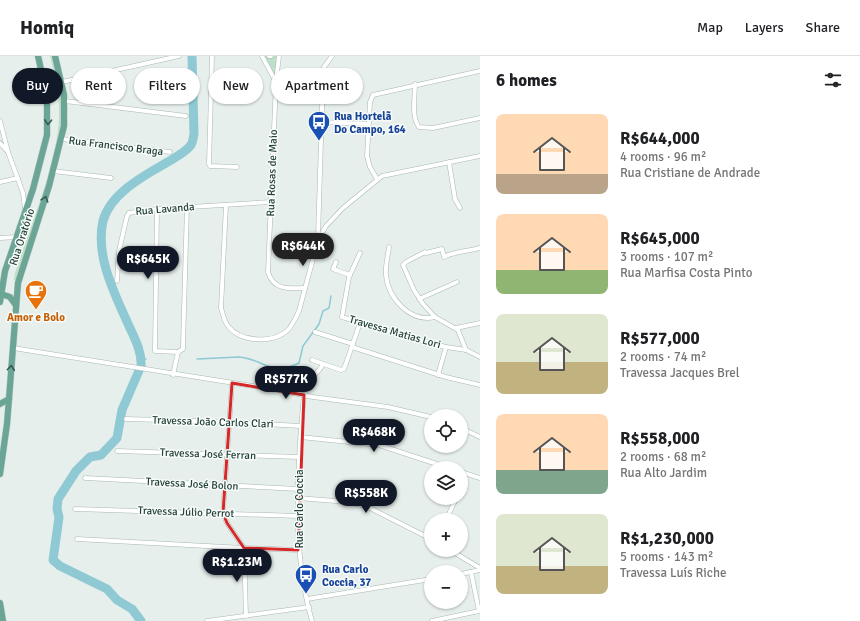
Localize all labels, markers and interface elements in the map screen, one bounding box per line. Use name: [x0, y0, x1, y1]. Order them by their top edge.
text: Homiq: [20, 16, 74, 40]
text: Map: [697, 19, 723, 36]
text: Layers: [745, 19, 784, 36]
text: Share: [806, 19, 840, 36]
chip: Buy: [12, 68, 63, 104]
chip: Rent: [71, 68, 126, 104]
chip: Filters: [134, 68, 200, 104]
chip: New: [208, 68, 263, 104]
chip: Apartment: [271, 68, 363, 104]
icon: filters: [822, 69, 844, 91]
text: 6 homes: [496, 70, 557, 91]
bus stop icon: Rua Hortelã Do Campo, 164: [306, 109, 332, 142]
place label: Rua Hortelã Do Campo, 164: [334, 110, 406, 136]
one-way arrow: [43, 119, 52, 125]
text: R$644,000: [620, 128, 700, 149]
street label: Rua Rosas de Maio: [264, 129, 280, 217]
icon: home: [528, 130, 576, 178]
street label: Rua Francisco Braga: [68, 134, 164, 158]
text: 4 rooms · 96 m²: [620, 149, 706, 165]
text: Rua Cristiane de Andrade: [620, 165, 760, 181]
one-way arrow: [40, 196, 48, 203]
street label: Rua Lavanda: [135, 200, 196, 218]
street label: Rua Oratório: [7, 206, 37, 267]
text: R$645,000: [620, 228, 700, 249]
icon: home: [528, 230, 576, 278]
pin: R$644K: [270, 233, 336, 267]
text: R$644K: [281, 238, 325, 254]
pin: R$645K: [115, 246, 181, 280]
text: 3 rooms · 107 m²: [620, 249, 713, 265]
text: R$645K: [126, 251, 170, 267]
text: Rua Marfisa Costa Pinto: [620, 265, 752, 281]
cafe icon: Amor e Bolo: [23, 278, 49, 311]
place label: Amor e Bolo: [7, 311, 65, 324]
street label: Travessa Matias Lori: [348, 313, 442, 351]
text: R$577,000: [620, 328, 700, 349]
icon: home: [528, 330, 576, 378]
text: 2 rooms · 74 m²: [620, 349, 706, 365]
one-way arrow: [7, 365, 16, 371]
text: Travessa Jacques Brel: [620, 365, 740, 381]
pin: R$577K: [253, 366, 319, 400]
text: R$577K: [264, 371, 308, 387]
map controls: [424, 409, 468, 609]
button: locate: [424, 409, 468, 453]
street label: Travessa João Carlos Clari: [152, 413, 274, 431]
pin: R$468K: [341, 419, 407, 453]
text: R$468K: [352, 424, 396, 440]
text: R$558,000: [620, 428, 700, 449]
icon: home: [528, 430, 576, 478]
street label: Travessa José Ferran: [160, 446, 256, 462]
text: 2 rooms · 68 m²: [620, 449, 706, 465]
button: layers: [424, 461, 468, 505]
text: Rua Alto Jardim: [620, 465, 707, 481]
street label: Rua Carlo Coccia: [293, 469, 306, 549]
street label: Travessa José Bolon: [145, 475, 239, 493]
pin: R$558K: [333, 480, 399, 514]
text: R$558K: [344, 485, 388, 501]
street label: Travessa Júlio Perrot: [138, 504, 234, 520]
button: +: [424, 513, 468, 557]
text: R$1,230,000: [620, 528, 714, 549]
icon: home: [528, 530, 576, 578]
pin: R$1.23M: [200, 549, 274, 583]
text: 5 rooms · 143 m²: [620, 549, 713, 565]
text: R$1.23M: [212, 554, 262, 570]
bus stop icon: Rua Carlo Coccia, 37: [293, 562, 319, 595]
place label: Rua Carlo Coccia, 37: [322, 563, 371, 589]
button: −: [424, 565, 468, 609]
text: Travessa Luís Riche: [620, 565, 727, 581]

